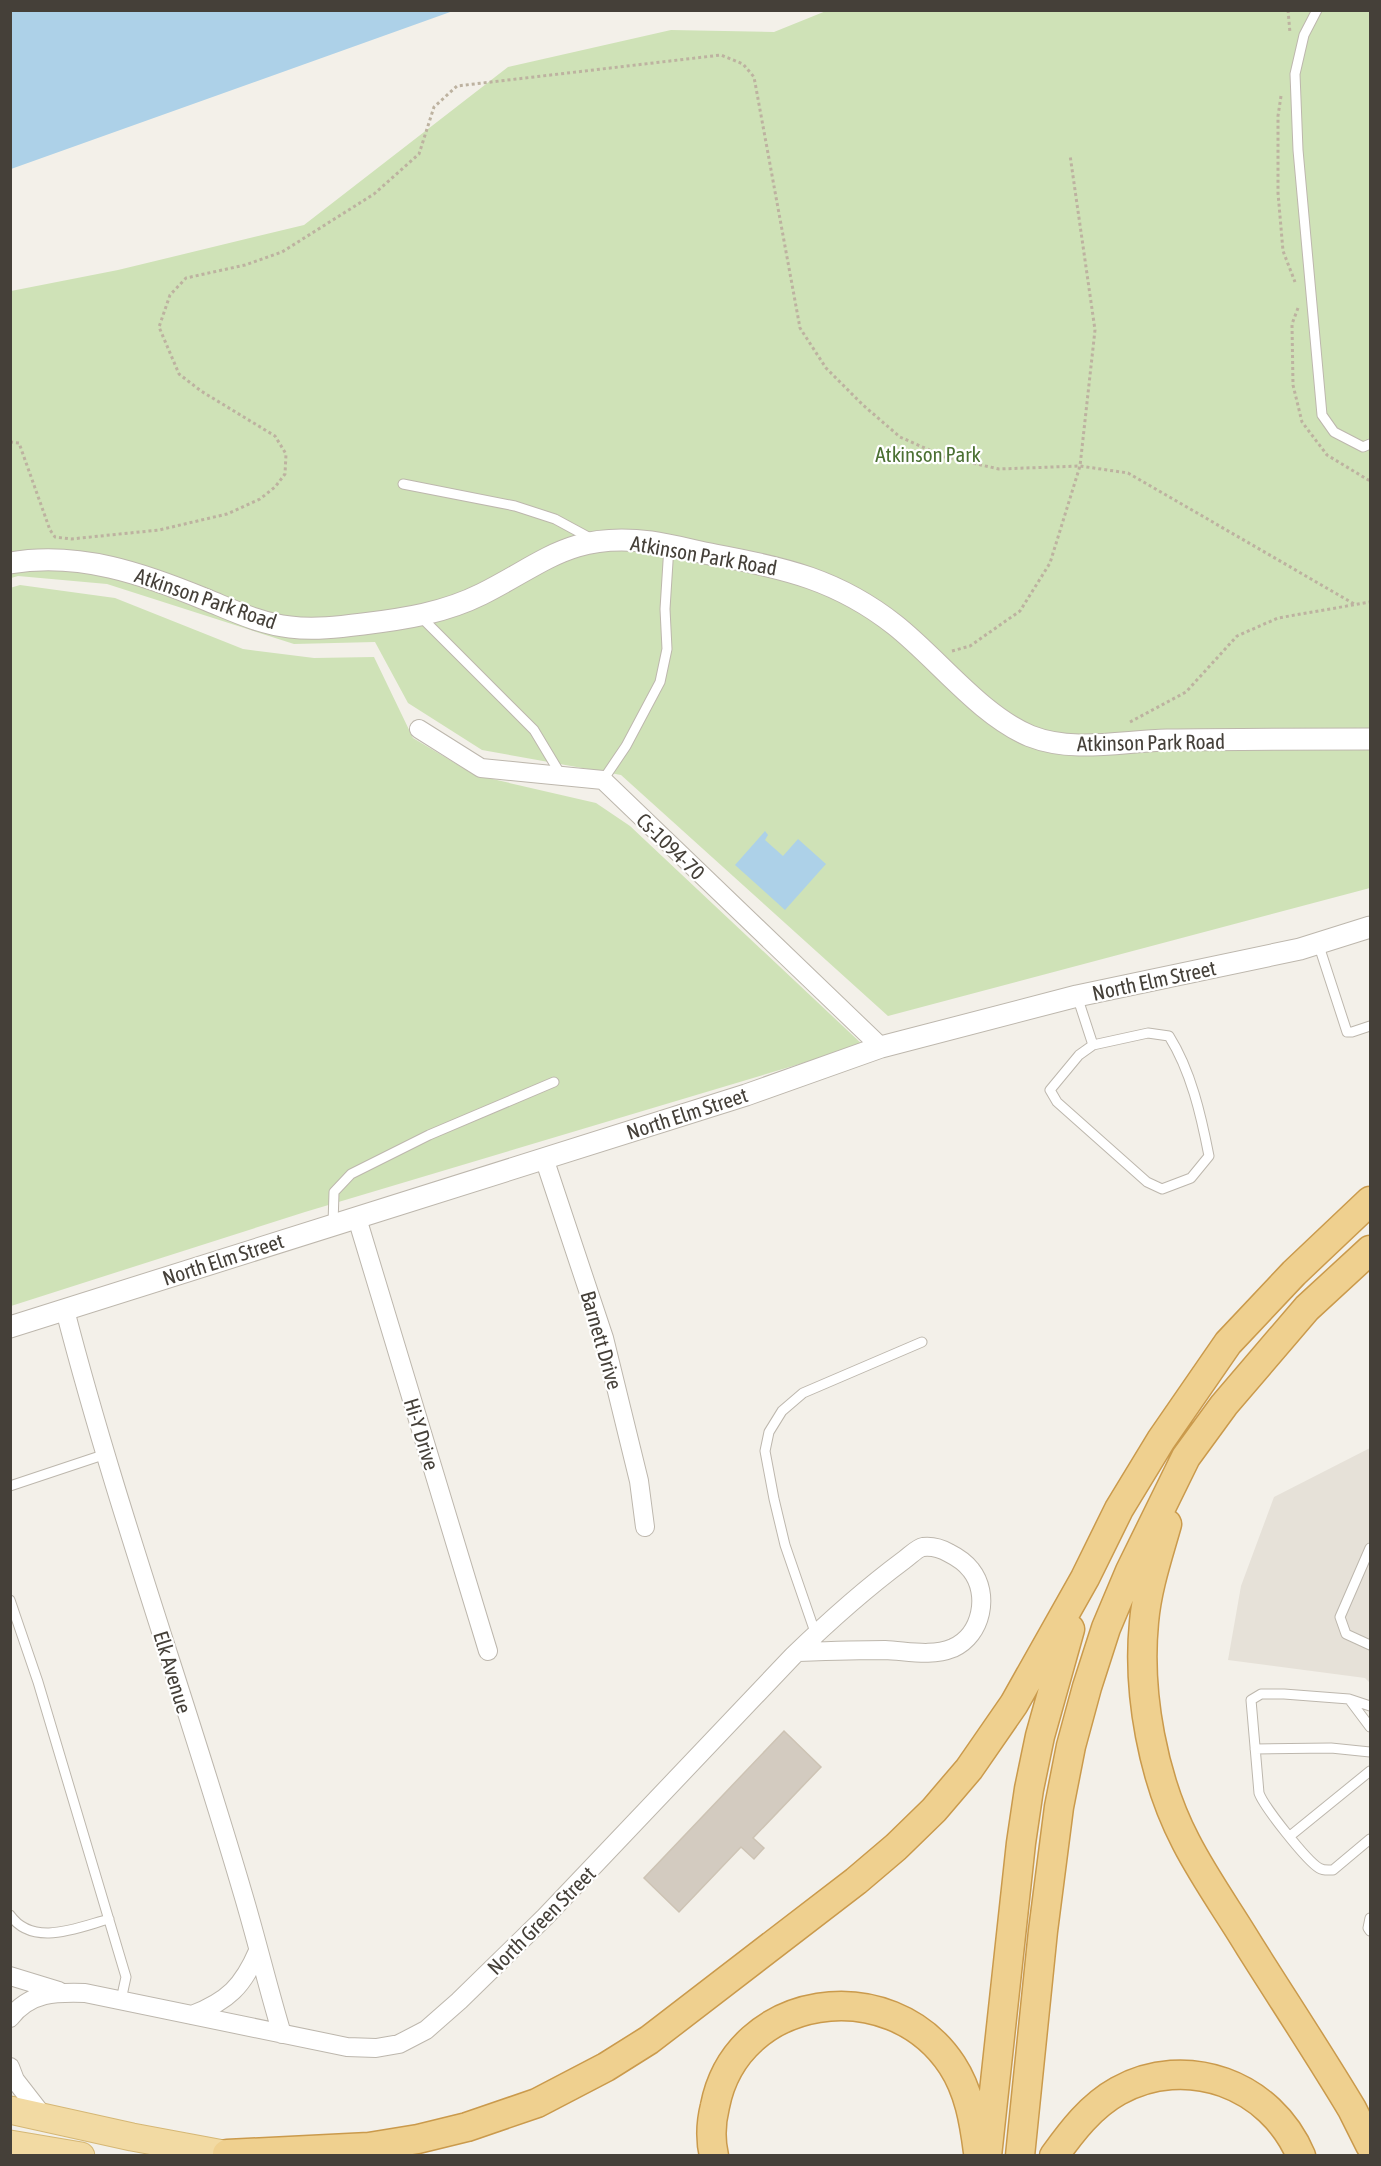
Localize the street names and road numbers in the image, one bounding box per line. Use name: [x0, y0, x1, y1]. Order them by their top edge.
street label: Atkinson Park Road: [629, 530, 779, 580]
street label: Atkinson Park Road: [132, 563, 280, 633]
street label: Atkinson Park Road: [1077, 729, 1225, 755]
street label: Cs-1094-70: [632, 808, 710, 884]
street label: North Elm Street: [1090, 955, 1218, 1005]
street label: North Elm Street: [623, 1082, 751, 1144]
street label: North Elm Street: [159, 1228, 287, 1290]
street label: Barnett Drive: [576, 1288, 628, 1392]
street label: Hi-Y Drive: [400, 1395, 444, 1473]
street label: Elk Avenue: [149, 1628, 197, 1716]
street label: North Green Street: [482, 1861, 600, 1979]

